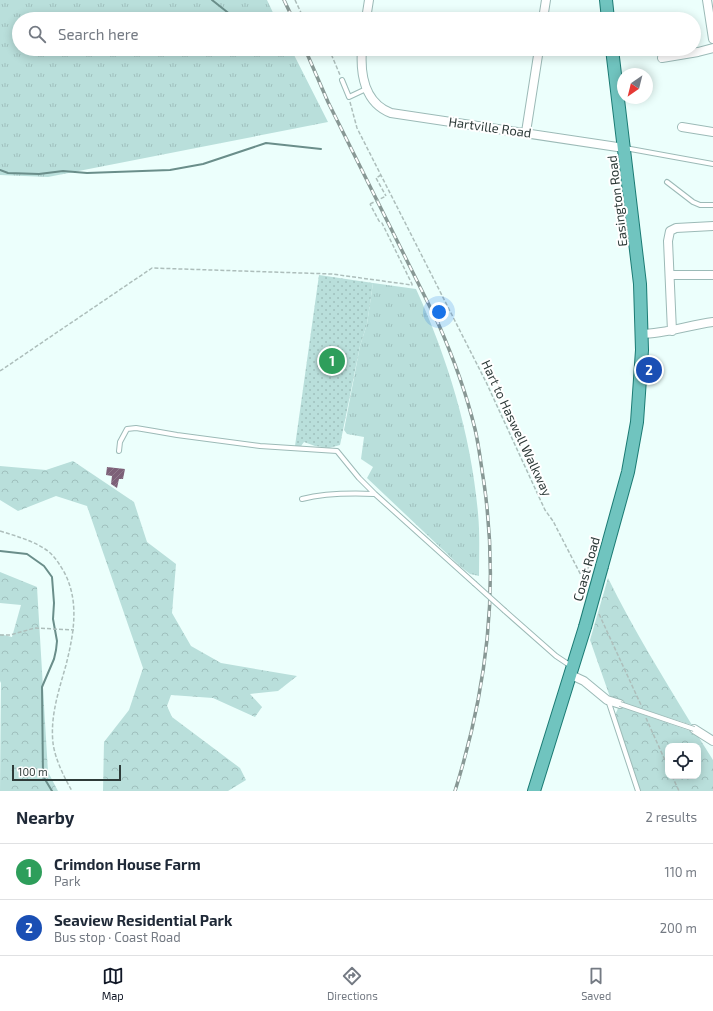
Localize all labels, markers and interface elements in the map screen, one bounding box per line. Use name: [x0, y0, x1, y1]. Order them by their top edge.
search box: [12, 12, 701, 56]
icon: search: [26, 23, 48, 45]
text: Search here: [58, 25, 139, 43]
north arrow: [617, 68, 653, 104]
street label: Hartville Road: [447, 113, 533, 141]
street label: Easington Road: [603, 154, 631, 248]
your location: [429, 302, 449, 322]
pin: 1: [319, 346, 345, 376]
pin: 2: [636, 355, 662, 385]
street label: Hart to Haswell Walkway: [478, 357, 556, 499]
street label: Coast Road: [569, 535, 603, 603]
map controls: [665, 743, 701, 779]
button: locate: [665, 743, 701, 779]
scale bar: [12, 763, 121, 782]
text: 100 m: [18, 765, 48, 778]
text: Nearby: [16, 807, 74, 827]
text: 2 results: [645, 809, 697, 825]
text: Crimdon House Farm: [54, 855, 201, 873]
text: 1: [26, 864, 32, 880]
text: 110 m: [665, 864, 697, 880]
text: Park: [54, 873, 81, 889]
text: Seaview Residential Park: [54, 911, 232, 929]
text: 2: [25, 920, 33, 936]
text: 200 m: [660, 920, 697, 936]
text: Bus stop · Coast Road: [54, 929, 181, 945]
tab: Map: [102, 965, 124, 1002]
tab: Directions: [327, 965, 378, 1002]
tab: Saved: [581, 965, 611, 1002]

